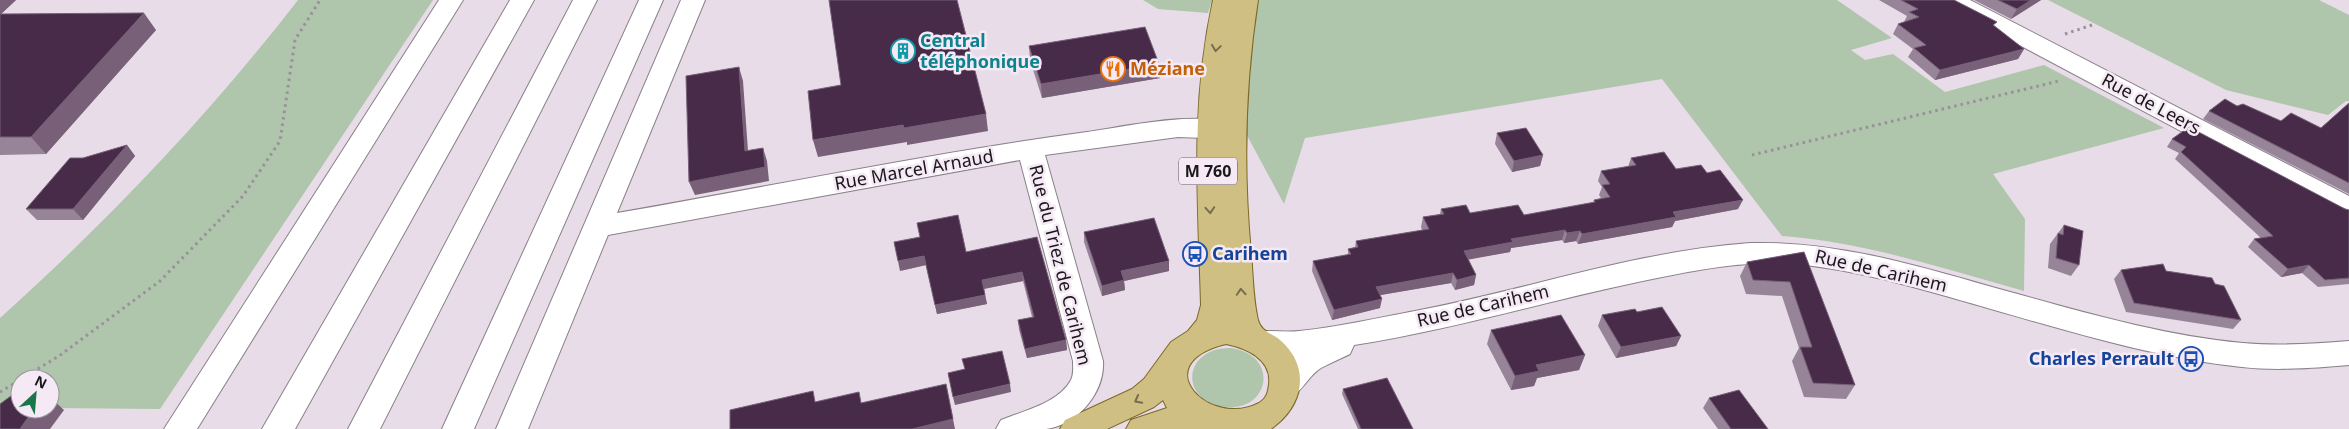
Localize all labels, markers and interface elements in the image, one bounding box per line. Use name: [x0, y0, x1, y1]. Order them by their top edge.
place label: Central téléphonique: [920, 28, 1040, 73]
building icon: Central téléphonique: [890, 38, 916, 64]
one-way arrow: [1211, 44, 1222, 52]
restaurant icon: Méziane: [1100, 56, 1126, 82]
place label: Méziane: [1130, 56, 1205, 80]
street label: Rue de Leers: [2098, 67, 2205, 139]
street label: Rue Marcel Arnaud: [832, 143, 995, 195]
road number: M 760: [1179, 158, 1237, 185]
street label: Rue du Triez de Carihem: [1024, 162, 1098, 368]
one-way arrow: [1204, 206, 1215, 214]
bus stop icon: Carihem: [1182, 241, 1208, 267]
place label: Carihem: [1212, 241, 1288, 265]
street label: Rue de Carihem: [1813, 243, 1950, 297]
street label: Rue de Carihem: [1414, 278, 1551, 332]
one-way arrow: [1235, 288, 1246, 296]
place label: Charles Perrault: [2029, 346, 2174, 370]
bus stop icon: Charles Perrault: [2178, 346, 2204, 372]
north arrow: [10, 369, 60, 419]
text: N: [32, 371, 50, 393]
one-way arrow: [1134, 394, 1143, 404]

